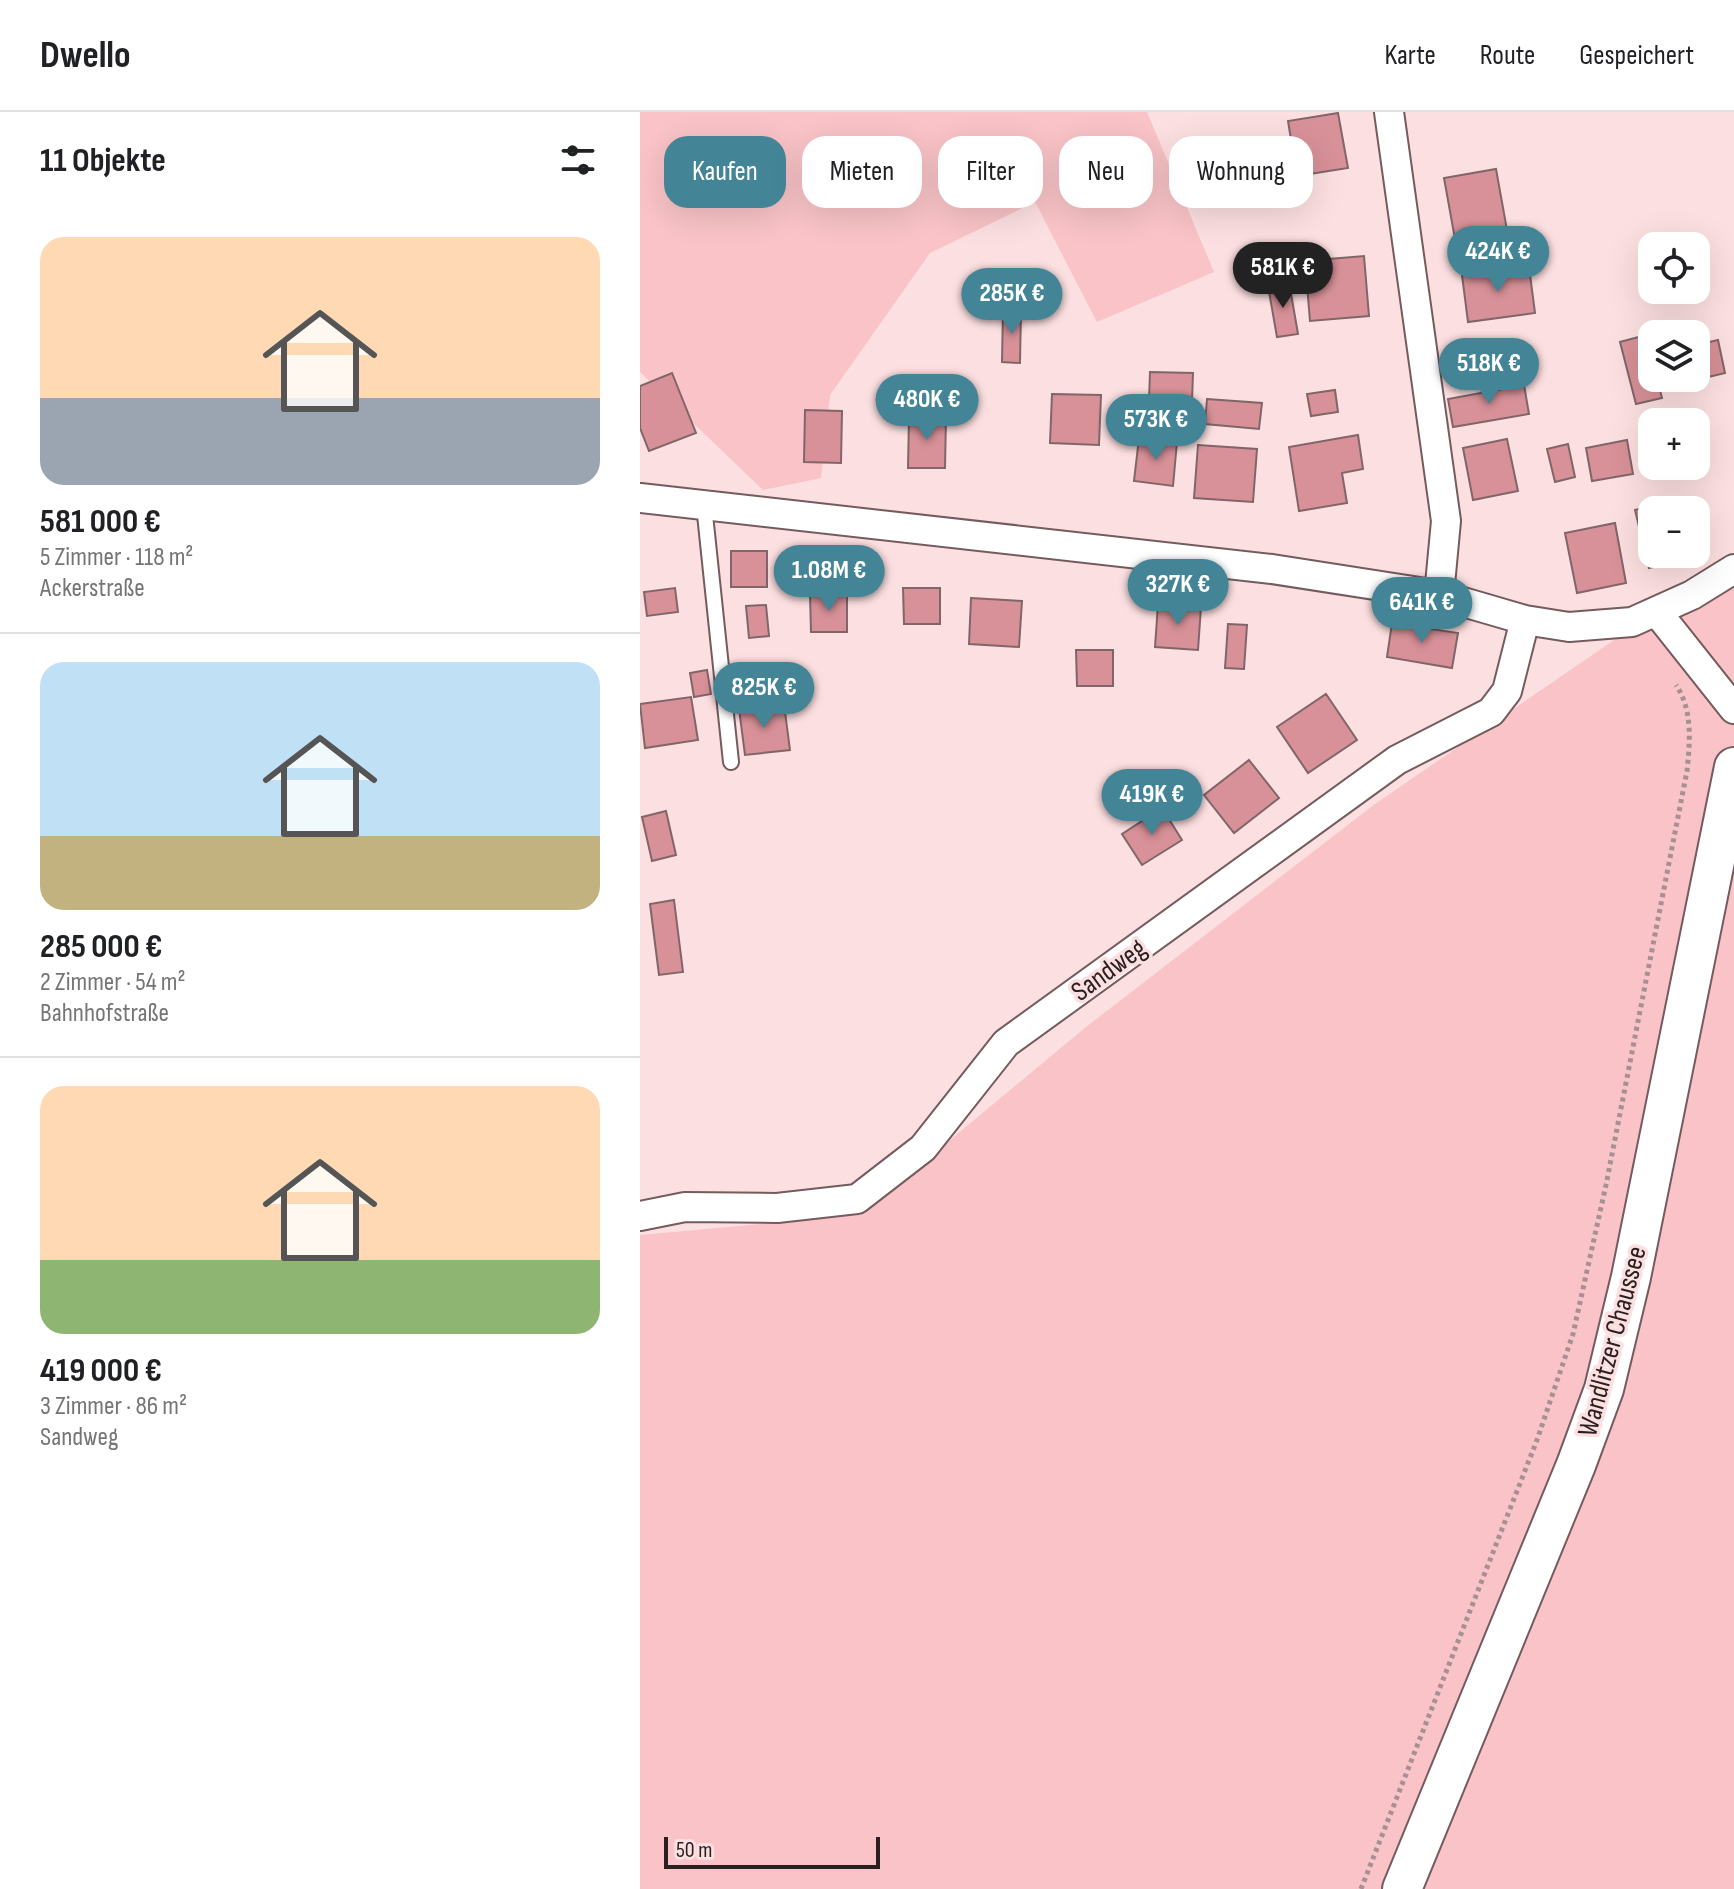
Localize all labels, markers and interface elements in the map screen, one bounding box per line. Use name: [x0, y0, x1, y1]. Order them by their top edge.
text: Dwello: [40, 33, 131, 78]
text: Karte: [1385, 39, 1436, 72]
text: Route: [1480, 39, 1535, 72]
text: Gespeichert: [1579, 39, 1694, 72]
chip: Kaufen: [664, 136, 786, 208]
chip: Mieten: [802, 136, 922, 208]
chip: Filter: [938, 136, 1043, 208]
chip: Neu: [1059, 136, 1153, 208]
chip: Wohnung: [1169, 136, 1313, 208]
icon: filters: [556, 138, 600, 182]
text: 11 Objekte: [40, 140, 166, 181]
pin: 424K €: [1433, 226, 1563, 294]
map controls: [1638, 232, 1710, 568]
button: locate: [1638, 232, 1710, 304]
text: 424K €: [1465, 236, 1531, 267]
pin: 581K €: [1218, 242, 1348, 310]
text: 581K €: [1251, 252, 1315, 283]
pin: 285K €: [947, 268, 1077, 336]
text: 285K €: [979, 278, 1045, 309]
icon: home: [248, 289, 392, 433]
button: layers: [1638, 320, 1710, 392]
pin: 518K €: [1424, 338, 1554, 406]
text: 518K €: [1457, 348, 1521, 379]
pin: 480K €: [862, 374, 992, 442]
text: 480K €: [894, 384, 960, 415]
pin: 573K €: [1091, 394, 1221, 462]
text: 573K €: [1124, 404, 1188, 435]
button: +: [1638, 408, 1710, 480]
button: −: [1638, 496, 1710, 568]
text: 581 000 €: [40, 501, 161, 542]
text: 5 Zimmer · 118 m²: [40, 542, 193, 573]
pin: 1.08M €: [755, 545, 903, 613]
text: 1.08M €: [792, 555, 866, 586]
pin: 327K €: [1113, 559, 1243, 627]
text: 327K €: [1146, 569, 1210, 600]
text: Ackerstraße: [40, 573, 145, 604]
pin: 641K €: [1357, 577, 1487, 645]
text: 641K €: [1389, 587, 1455, 618]
pin: 825K €: [699, 662, 829, 730]
text: 825K €: [731, 672, 797, 703]
icon: home: [248, 714, 392, 858]
pin: 419K €: [1087, 769, 1217, 837]
text: 419K €: [1120, 779, 1184, 810]
text: 285 000 €: [40, 926, 162, 967]
street label: Sandweg: [1065, 932, 1153, 1008]
text: 2 Zimmer · 54 m²: [40, 967, 186, 998]
text: Bahnhofstraße: [40, 998, 169, 1029]
icon: home: [248, 1138, 392, 1282]
street label: Wandlitzer Chaussee: [1571, 1243, 1654, 1440]
text: 419 000 €: [40, 1350, 162, 1391]
text: 3 Zimmer · 86 m²: [40, 1391, 187, 1422]
text: Sandweg: [40, 1422, 118, 1453]
scale bar: [664, 1833, 880, 1869]
text: 50 m: [676, 1837, 712, 1864]

